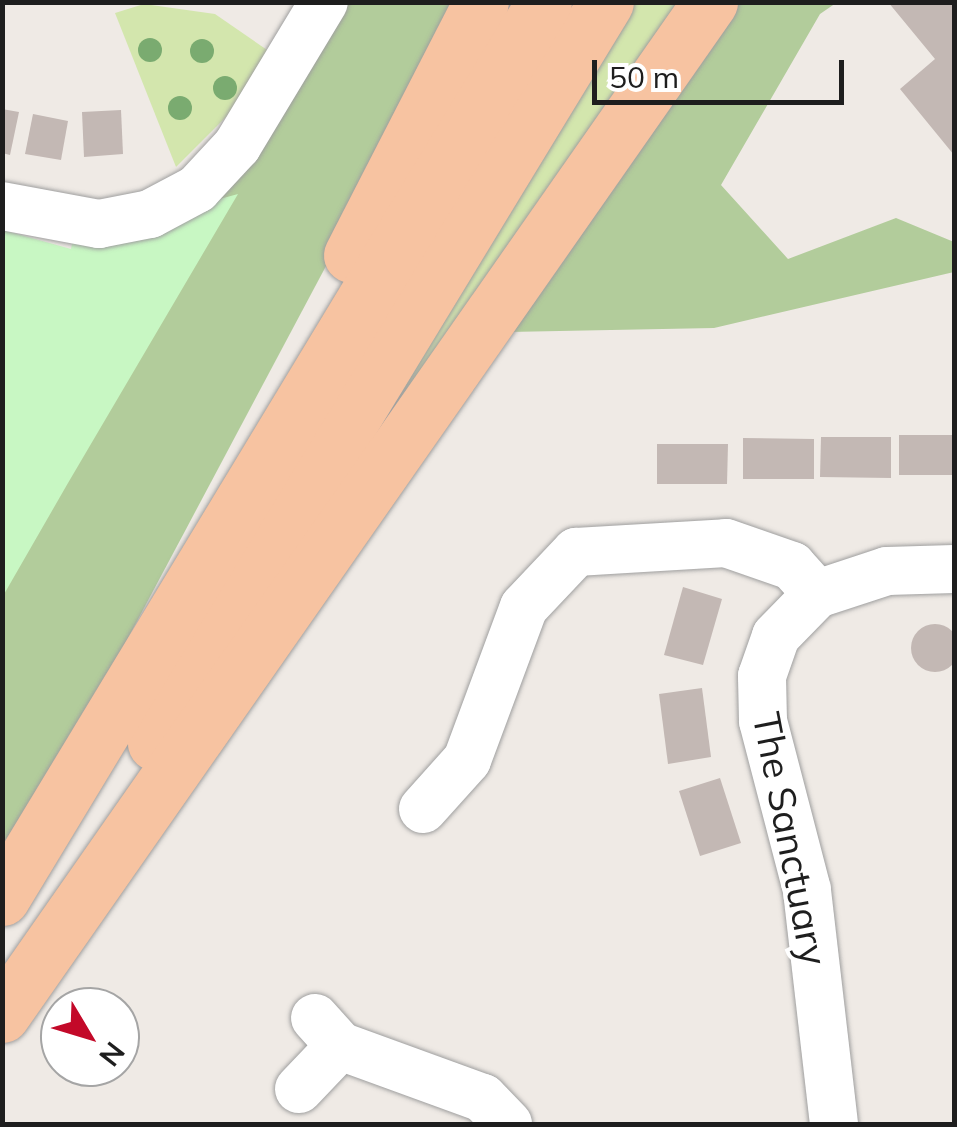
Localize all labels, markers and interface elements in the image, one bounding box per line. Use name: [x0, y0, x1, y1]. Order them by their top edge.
scale bar: [597, 40, 850, 102]
text: 50 m: [609, 58, 679, 96]
street label: The Sanctuary: [743, 709, 837, 969]
north arrow: [40, 987, 140, 1087]
text: N: [92, 1035, 133, 1074]

